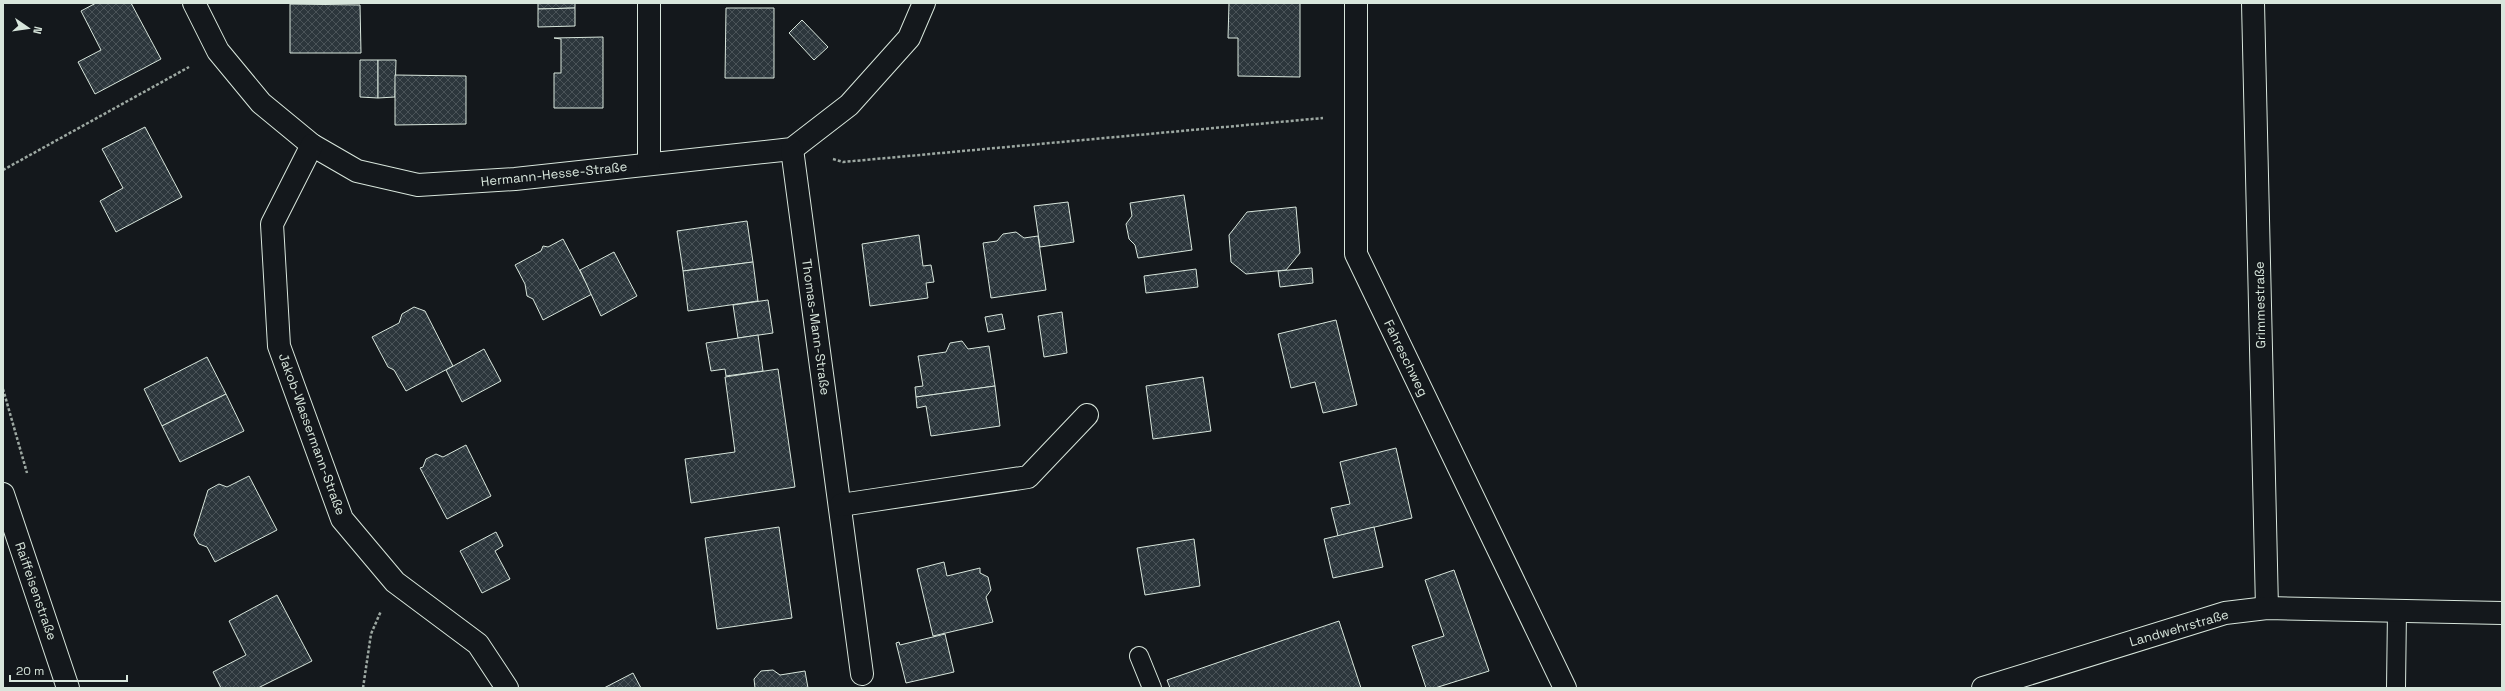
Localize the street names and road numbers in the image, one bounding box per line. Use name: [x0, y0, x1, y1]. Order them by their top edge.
street label: Hermann-Hesse-Straße: [480, 158, 628, 190]
street label: Thomas-Mann-Straße: [798, 258, 834, 396]
street label: Grimmestraße: [2251, 261, 2269, 349]
street label: Fahreschweg: [1380, 317, 1432, 399]
street label: Jakob-Wassermann-Straße: [275, 351, 349, 517]
street label: Raiffeisenstraße: [11, 540, 61, 642]
street label: Landwehrstraße: [2127, 606, 2231, 650]

